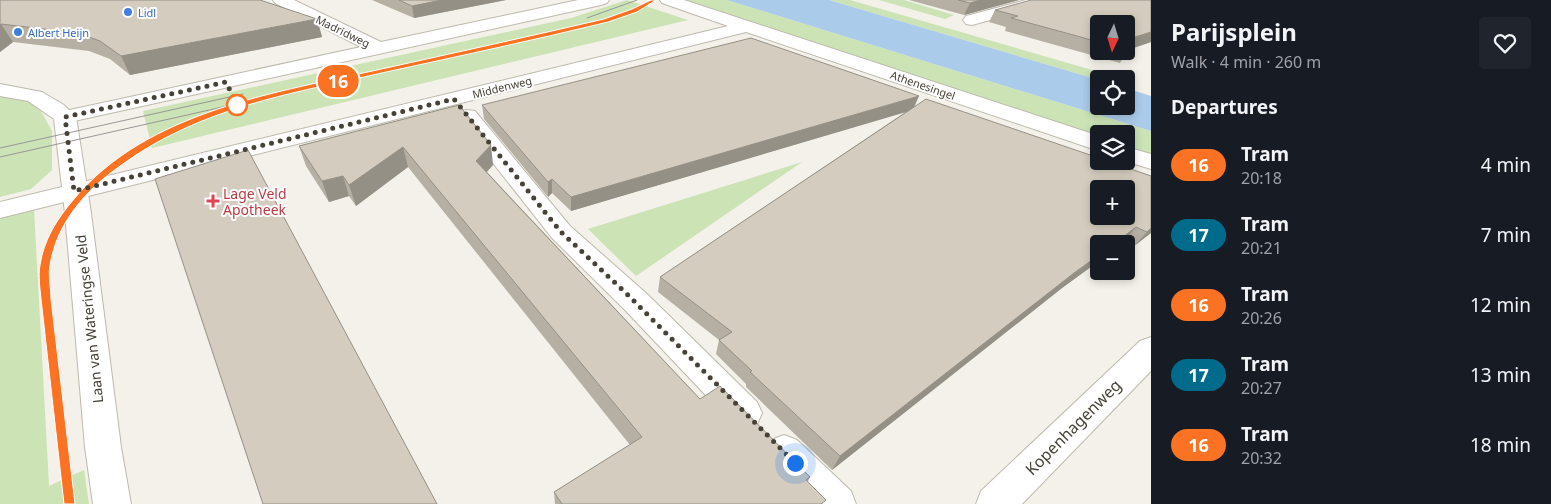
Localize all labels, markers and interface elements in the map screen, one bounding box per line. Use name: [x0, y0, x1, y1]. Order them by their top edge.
place label: Lidl: [138, 5, 156, 20]
marker: Lidl: [122, 6, 134, 18]
street label: Madridweg: [313, 11, 373, 51]
north arrow: [1090, 15, 1135, 60]
map controls: [1090, 15, 1135, 280]
text: Parijsplein: [1171, 15, 1297, 48]
button: heart: [1479, 17, 1531, 69]
place label: Albert Heijn: [28, 25, 89, 40]
marker: Albert Heijn: [12, 26, 24, 38]
text: Walk · 4 min · 260 m: [1171, 51, 1321, 73]
line badge: 16: [316, 65, 360, 97]
street label: Athenesingel: [889, 67, 957, 103]
text: 16: [328, 69, 348, 93]
button: locate: [1090, 70, 1135, 115]
street label: Middenweg: [471, 72, 533, 102]
unlabelled marker: [226, 94, 248, 116]
text: Departures: [1171, 94, 1278, 120]
button: layers: [1090, 125, 1135, 170]
text: Tram: [1241, 141, 1289, 167]
text: 4 min: [1481, 152, 1531, 178]
text: 16: [1188, 153, 1209, 177]
text: 20:18: [1241, 167, 1282, 189]
button: +: [1090, 180, 1135, 225]
place label: Lage Veld Apotheek: [223, 184, 287, 219]
marker: Lage Veld Apotheek: [207, 195, 219, 207]
text: Tram: [1241, 211, 1289, 237]
text: 7 min: [1481, 222, 1531, 248]
text: 17: [1188, 223, 1209, 247]
street label: Laan van Wateringse Veld: [71, 234, 107, 404]
button: −: [1090, 235, 1135, 280]
text: 20:21: [1241, 237, 1282, 259]
text: Tram: [1241, 281, 1289, 307]
text: 12 min: [1470, 292, 1531, 318]
text: 16: [1188, 293, 1209, 317]
text: 20:26: [1241, 307, 1282, 329]
text: Tram: [1241, 351, 1289, 377]
text: 13 min: [1470, 362, 1531, 388]
text: 17: [1188, 363, 1209, 387]
street label: Kopenhagenweg: [1020, 374, 1126, 480]
text: 20:27: [1241, 377, 1282, 399]
text: Tram: [1241, 421, 1289, 447]
text: 18 min: [1470, 432, 1531, 458]
text: 16: [1188, 433, 1209, 457]
text: 20:32: [1241, 447, 1282, 469]
your location: [783, 451, 808, 476]

